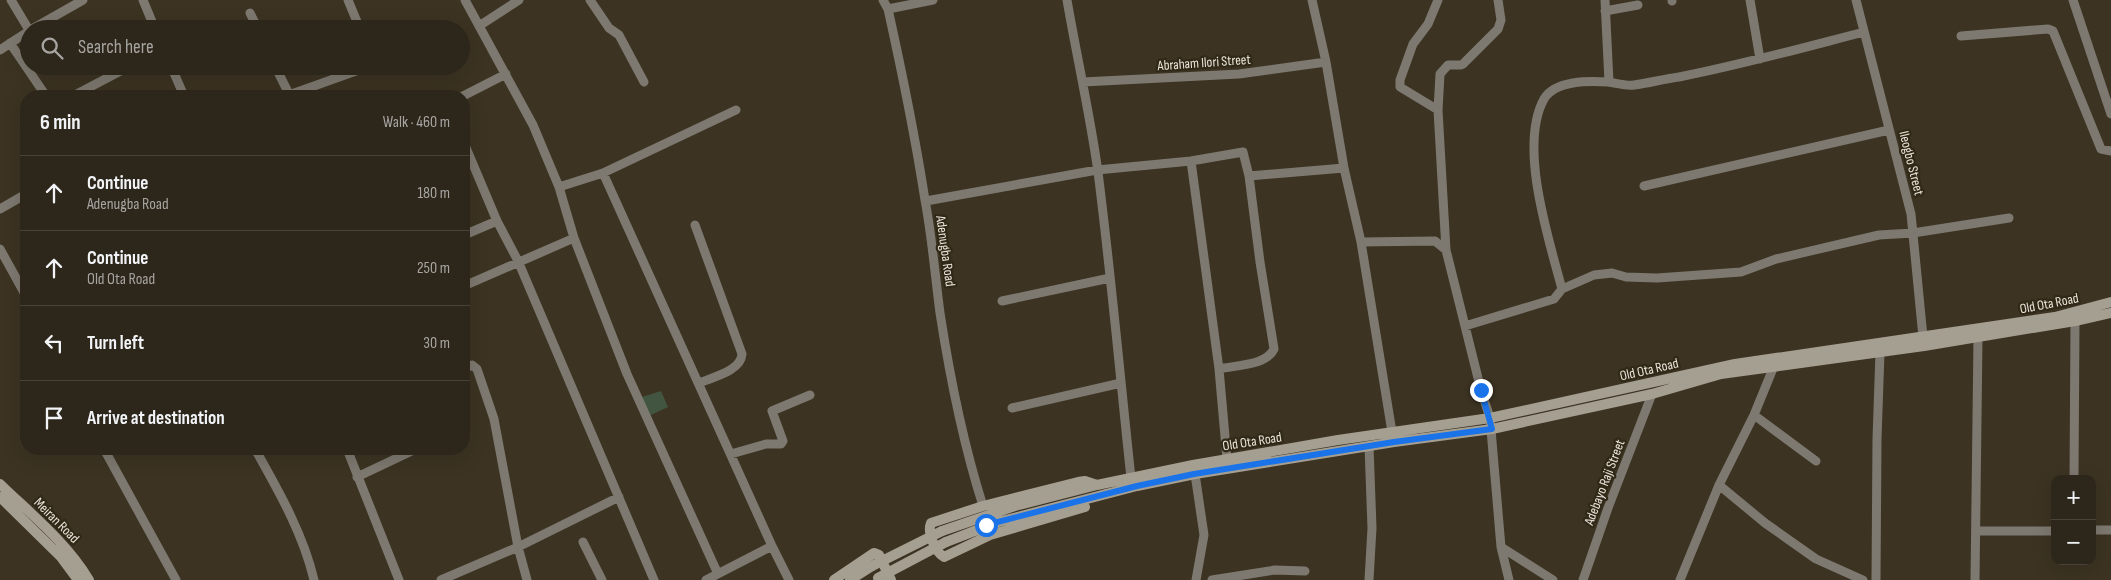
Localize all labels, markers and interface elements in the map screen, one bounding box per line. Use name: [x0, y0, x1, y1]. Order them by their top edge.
search box: [20, 20, 470, 75]
icon: search: [38, 34, 66, 62]
text: Search here: [78, 36, 154, 59]
street label: Abraham Ilori Street: [1156, 51, 1251, 74]
text: 6 min: [40, 110, 81, 135]
text: Walk · 460 m: [383, 113, 450, 132]
street label: Ileogbo Street: [1895, 129, 1928, 197]
text: Continue: [87, 172, 148, 195]
icon: ahead: [40, 179, 68, 207]
text: 180 m: [417, 184, 450, 203]
text: Adenugba Road: [87, 195, 169, 214]
street label: Adenugba Road: [932, 214, 959, 288]
text: Continue: [87, 247, 148, 270]
icon: ahead: [40, 254, 68, 282]
text: 250 m: [417, 259, 450, 278]
text: Old Ota Road: [87, 270, 155, 289]
street label: Old Ota Road: [2018, 289, 2080, 318]
icon: left: [40, 329, 68, 357]
text: Turn left: [87, 332, 144, 355]
text: 30 m: [423, 334, 450, 353]
street label: Old Ota Road: [1618, 354, 1680, 384]
route end: [1470, 379, 1493, 402]
icon: arrive: [40, 404, 68, 432]
text: Arrive at destination: [87, 407, 225, 430]
street label: Old Ota Road: [1221, 428, 1283, 455]
street label: Adebayo Raji Street: [1580, 437, 1629, 528]
map controls: [2051, 475, 2096, 565]
button: +: [2051, 475, 2096, 520]
street label: Meiran Road: [30, 494, 83, 547]
route start: [975, 514, 998, 537]
button: −: [2051, 520, 2096, 565]

